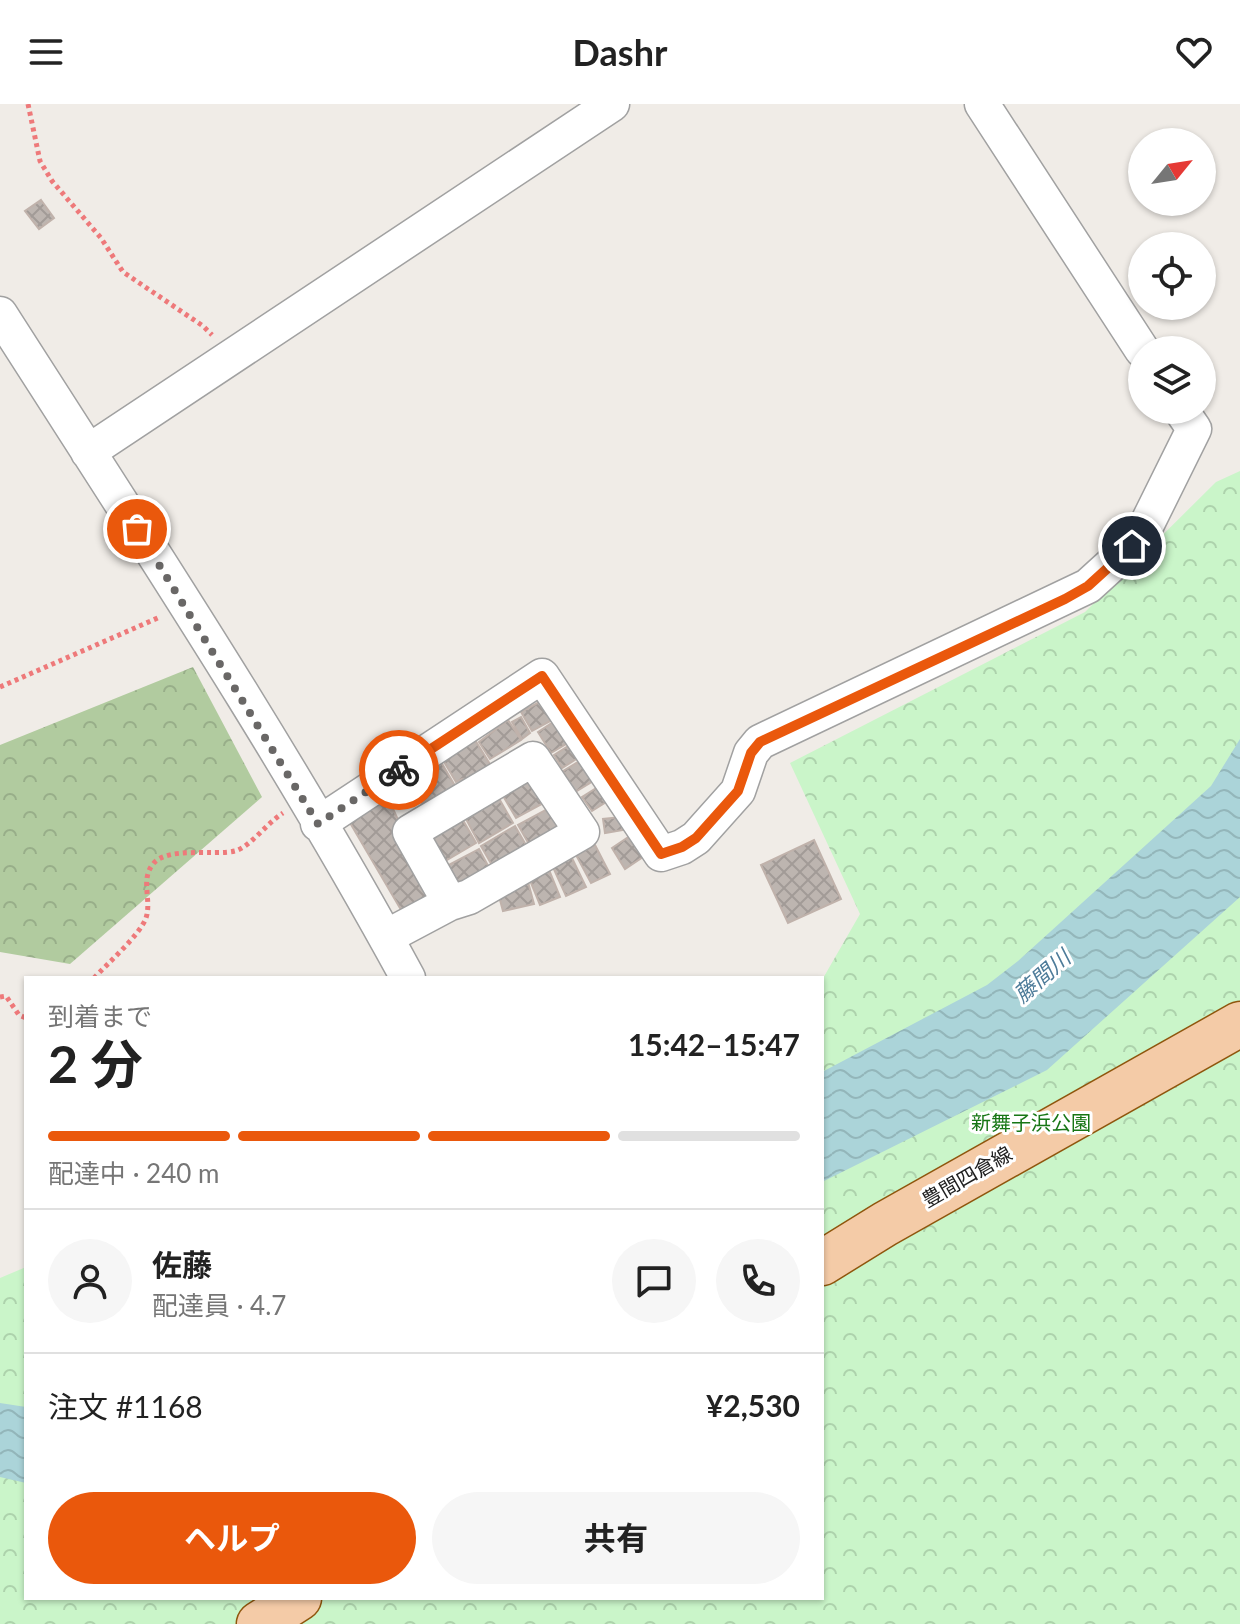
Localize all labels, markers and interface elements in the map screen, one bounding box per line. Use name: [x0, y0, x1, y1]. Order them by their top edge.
icon: menu: [24, 30, 68, 74]
text: Dashr: [573, 30, 667, 74]
icon: heart: [1172, 30, 1216, 74]
north arrow: [1128, 128, 1216, 216]
map controls: [1128, 128, 1216, 424]
button: locate: [1128, 232, 1216, 320]
button: layers: [1128, 336, 1216, 424]
pin: [103, 495, 171, 563]
icon: bag: [115, 507, 159, 551]
pin: [1098, 512, 1166, 580]
icon: home: [1110, 524, 1154, 568]
courier: [359, 730, 439, 810]
icon: bike: [377, 748, 421, 792]
water label: 藤間川: [1008, 942, 1077, 1007]
text: 到着まで: [48, 1000, 152, 1032]
text: 15:42–15:47: [628, 1026, 800, 1062]
text: 2 分: [48, 1032, 143, 1094]
park label: 新舞子浜公園: [971, 1110, 1091, 1134]
street label: 豊間四倉線: [917, 1141, 1016, 1212]
text: 配達中 · 240 m: [48, 1157, 219, 1189]
button: person: [48, 1239, 132, 1323]
button: chat: [612, 1239, 696, 1323]
button: phone: [716, 1239, 800, 1323]
text: 佐藤: [152, 1246, 212, 1282]
text: 配達員 · 4.7: [152, 1289, 286, 1321]
text: ¥2,530: [706, 1387, 800, 1423]
text: 注文 #1168: [48, 1388, 203, 1424]
button: ヘルプ: [48, 1492, 416, 1584]
button: 共有: [432, 1492, 800, 1584]

